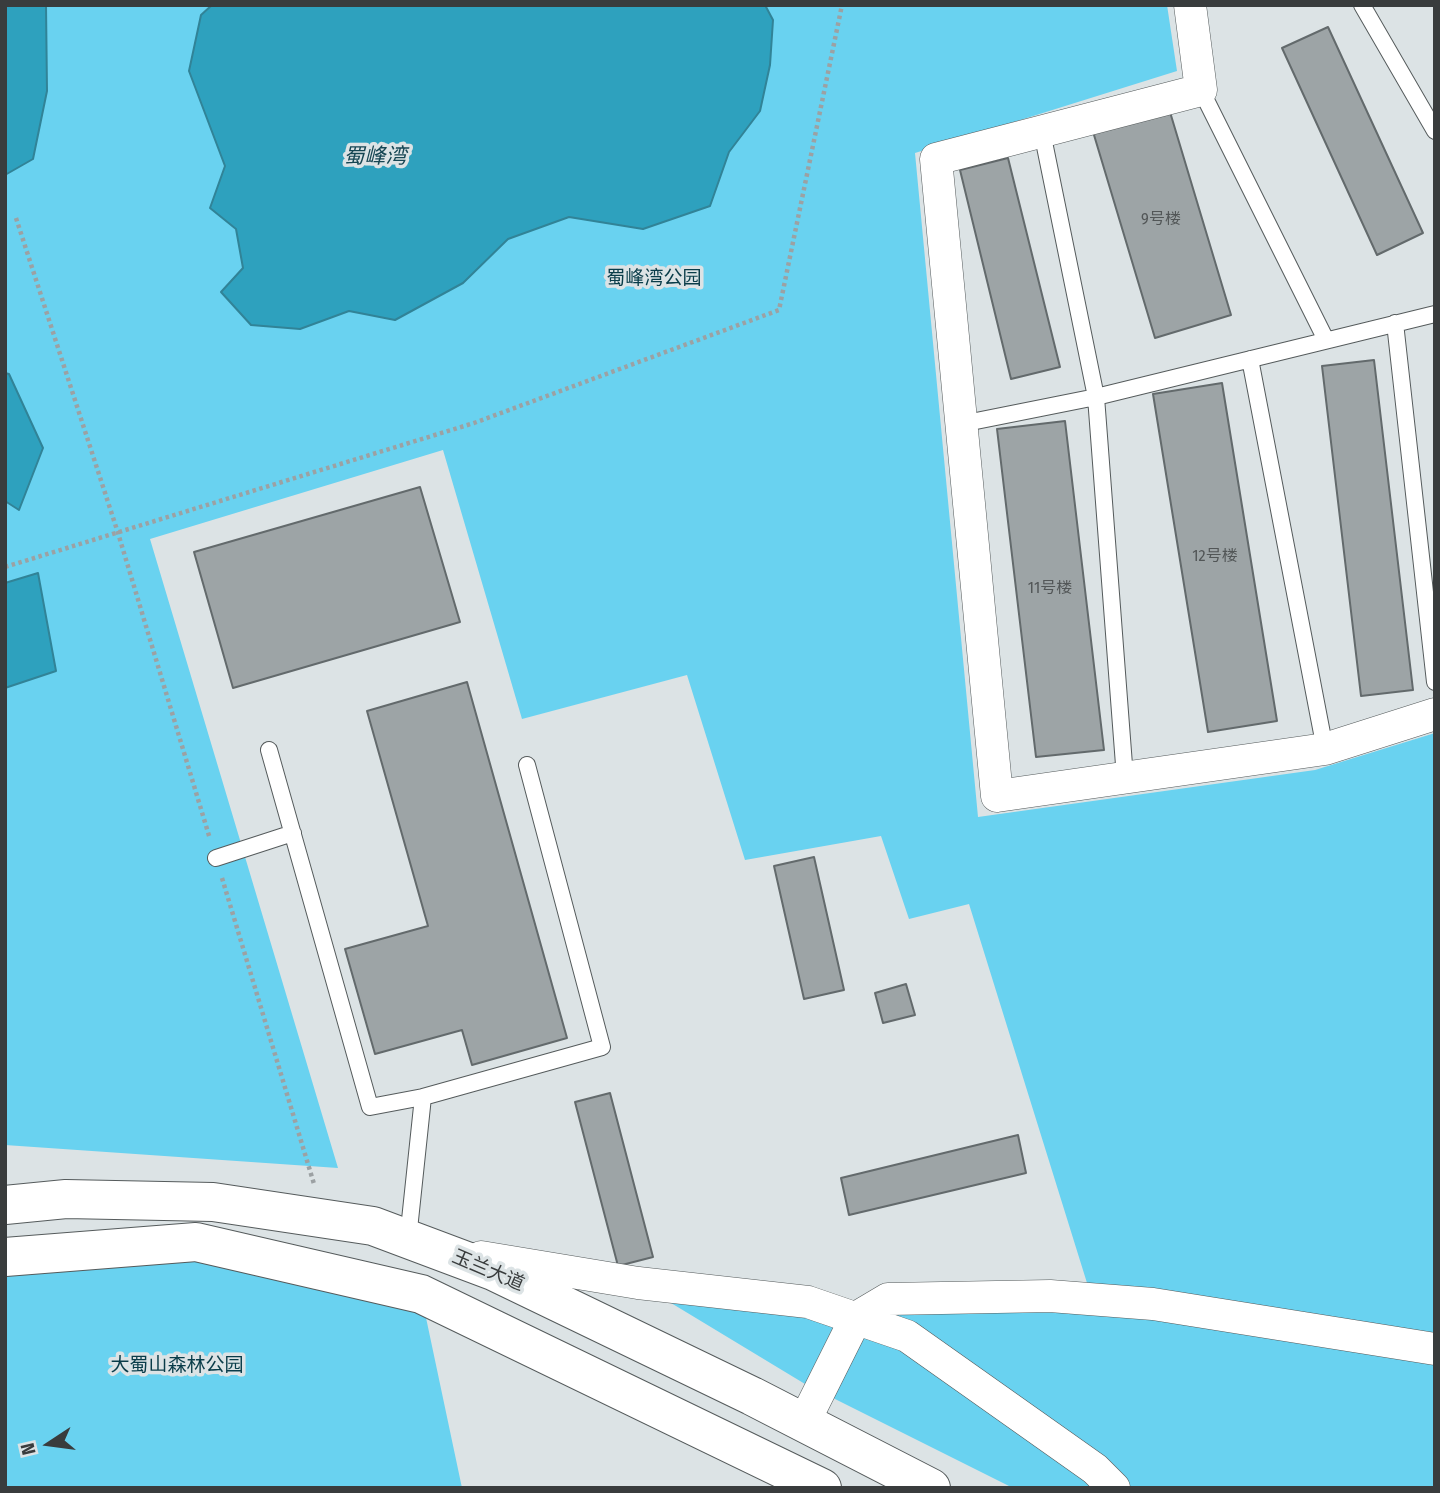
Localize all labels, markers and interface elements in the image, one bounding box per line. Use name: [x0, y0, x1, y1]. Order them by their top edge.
water label: 蜀峰湾: [344, 144, 406, 170]
house number: 9号楼: [1141, 210, 1181, 230]
park label: 蜀峰湾公园: [607, 268, 701, 290]
house number: 12号楼: [1192, 547, 1238, 567]
house number: 11号楼: [1028, 579, 1072, 599]
street label: 玉兰大道: [449, 1246, 527, 1296]
park label: 大蜀山森林公园: [111, 1355, 243, 1377]
north arrow: [14, 1409, 84, 1479]
text: N: [16, 1441, 41, 1457]

